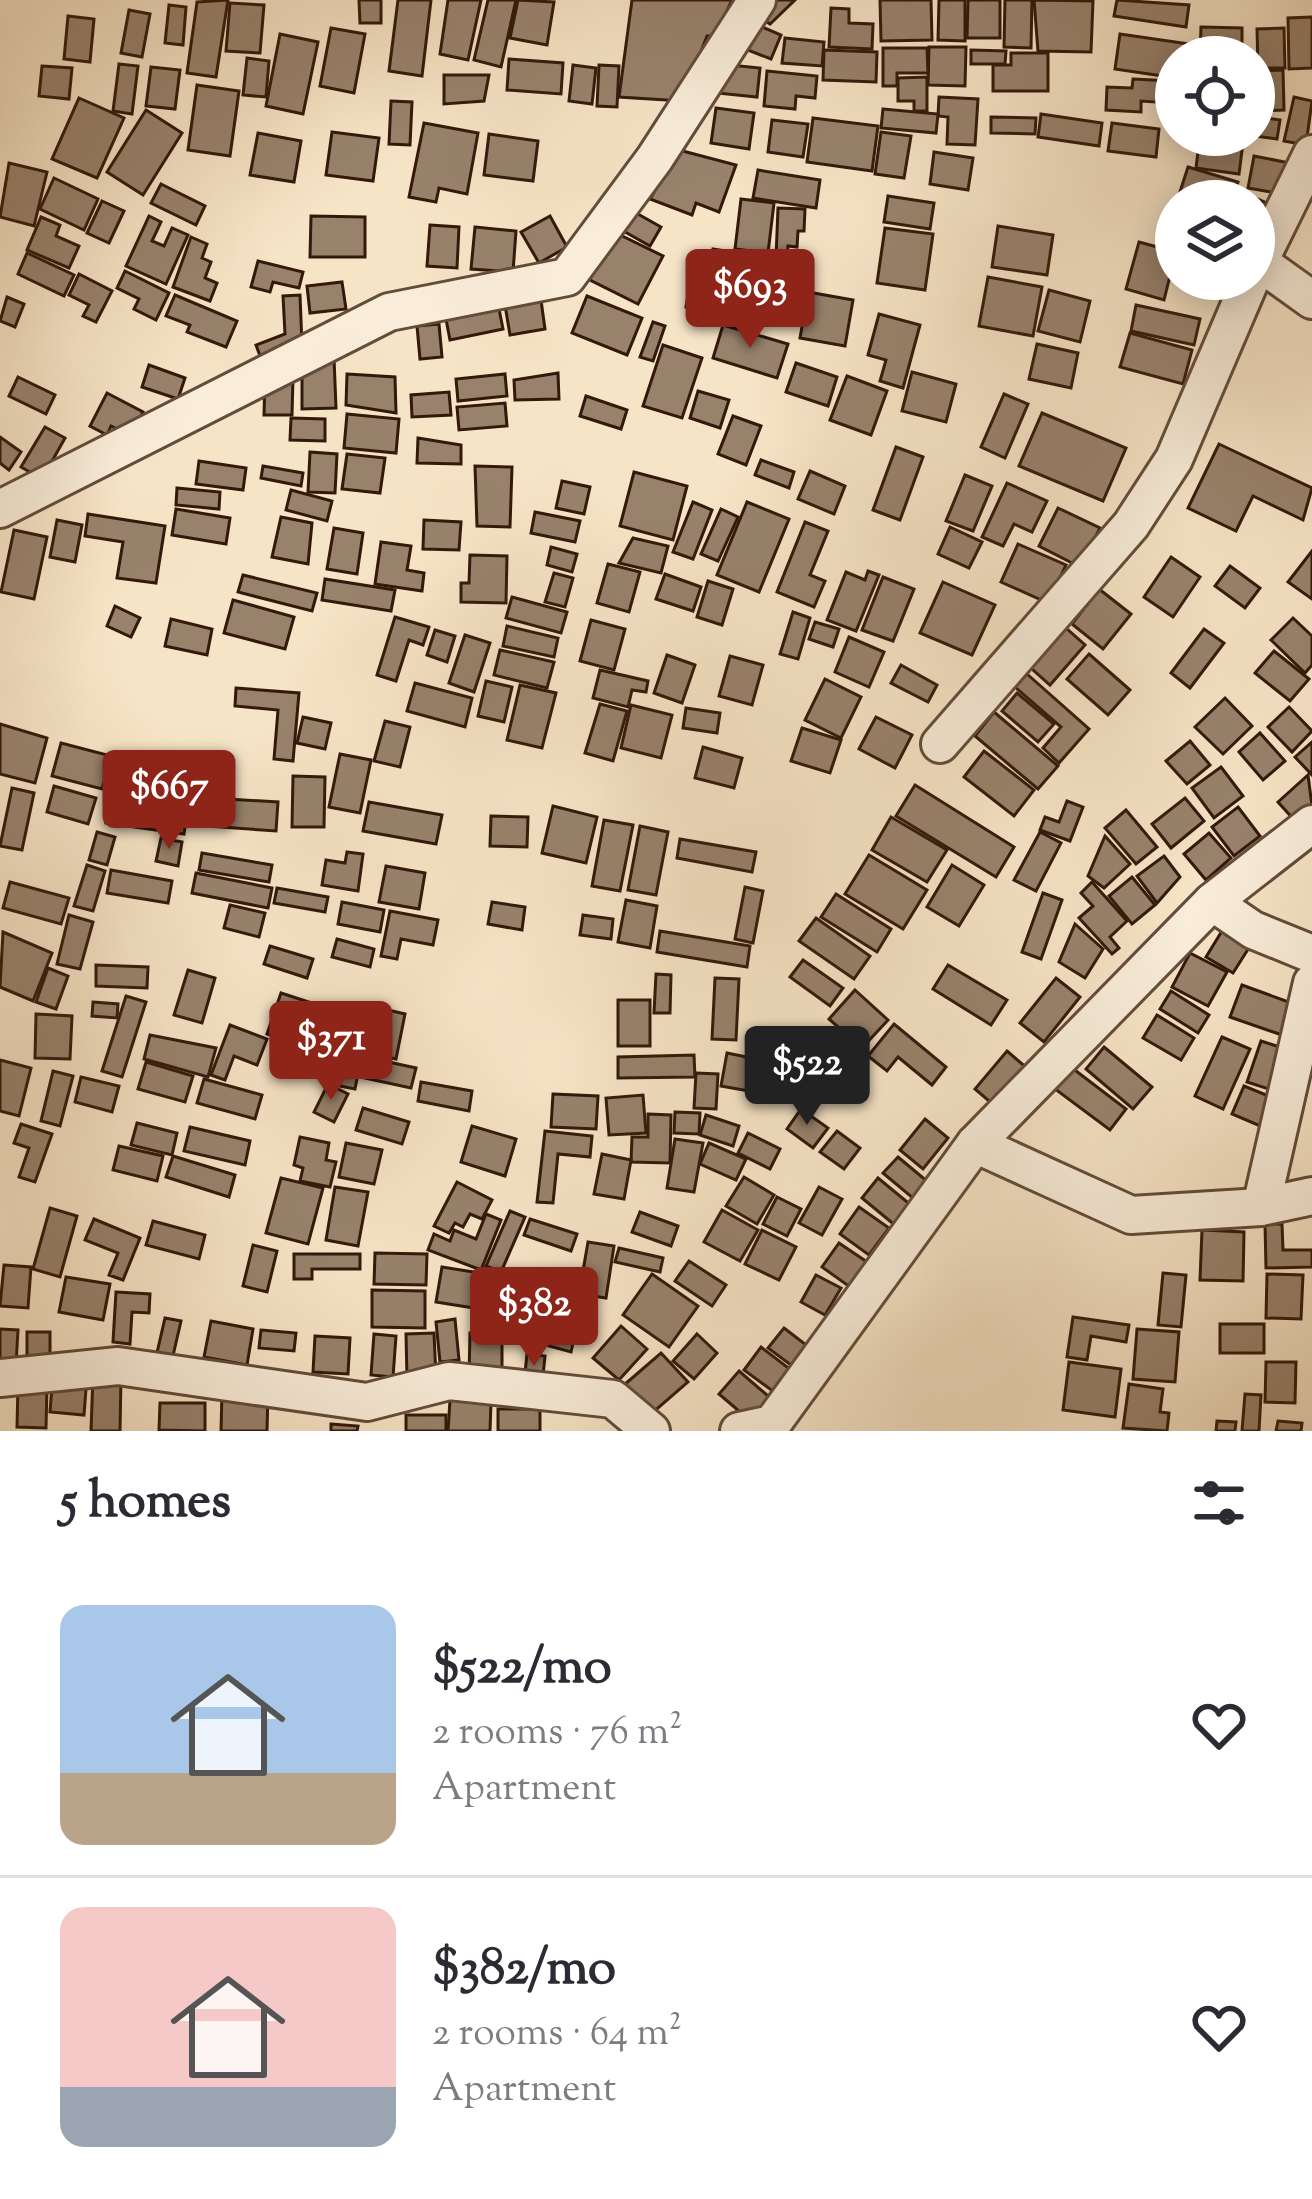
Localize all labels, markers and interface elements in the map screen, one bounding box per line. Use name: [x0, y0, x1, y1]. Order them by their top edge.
map controls: [1155, 36, 1275, 300]
button: locate: [1155, 36, 1275, 156]
button: layers: [1155, 180, 1275, 300]
pin: $693: [679, 249, 821, 351]
text: $693: [713, 260, 787, 316]
pin: $667: [98, 750, 240, 852]
text: $667: [129, 761, 209, 817]
pin: $371: [260, 1001, 402, 1103]
text: $371: [296, 1012, 366, 1068]
pin: $522: [736, 1026, 878, 1128]
text: $522: [772, 1037, 842, 1093]
pin: $382: [463, 1267, 605, 1369]
text: $382: [497, 1278, 571, 1334]
text: 5 homes: [60, 1467, 231, 1540]
icon: filters: [1186, 1470, 1252, 1536]
text: $522/mo: [432, 1633, 612, 1706]
icon: home: [156, 1653, 300, 1797]
icon: heart: [1186, 1692, 1252, 1758]
text: 2 rooms · 76 m²: [432, 1706, 683, 1762]
text: Apartment: [432, 1762, 616, 1818]
text: $382/mo: [432, 1934, 616, 2007]
icon: home: [156, 1955, 300, 2099]
icon: heart: [1186, 1994, 1252, 2060]
text: 2 rooms · 64 m²: [432, 2007, 682, 2063]
text: Apartment: [432, 2063, 616, 2119]

